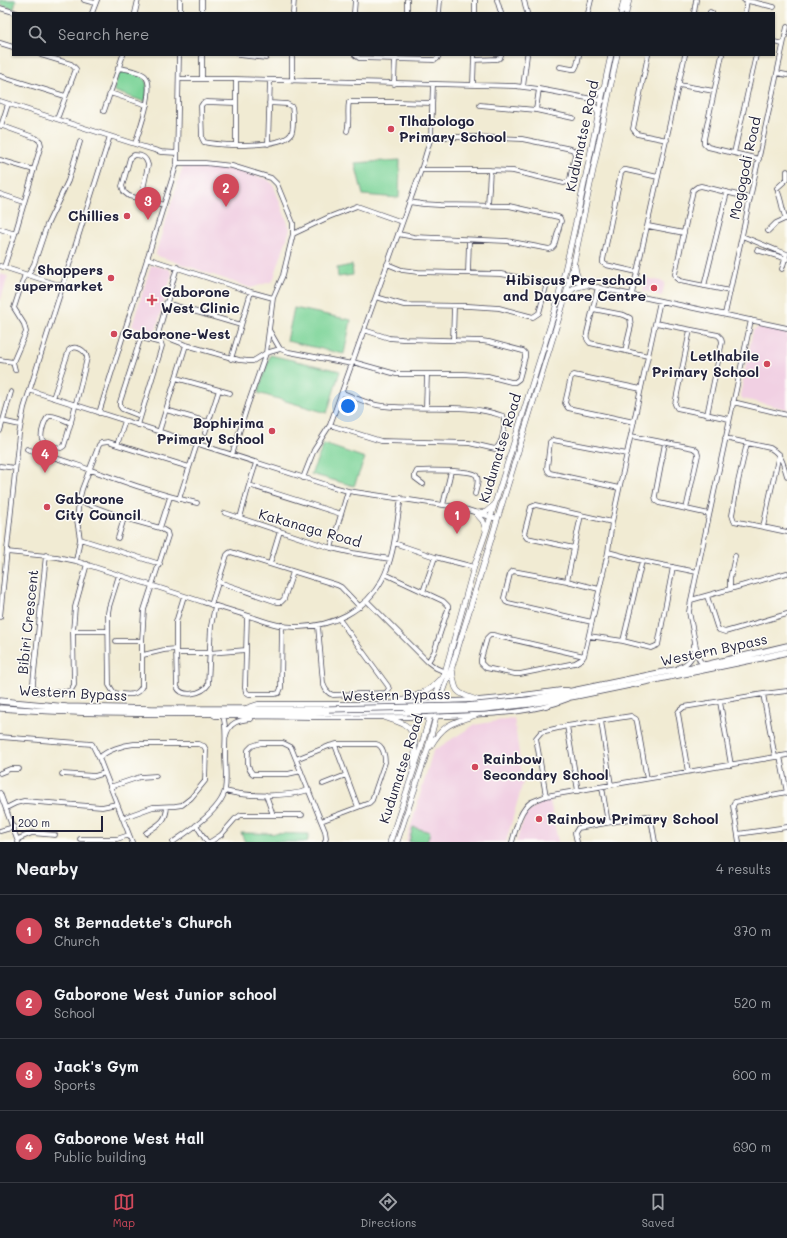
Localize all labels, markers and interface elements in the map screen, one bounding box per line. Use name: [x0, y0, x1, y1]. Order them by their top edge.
search box: [12, 12, 775, 56]
icon: search: [26, 23, 48, 45]
text: Search here: [58, 24, 149, 44]
street label: Kudumatse Road: [560, 78, 603, 193]
place label: Tlhabologo Primary School: [399, 111, 506, 146]
street label: Mogogodi Road: [724, 115, 765, 221]
marker: Tlhabologo Primary School: [386, 124, 396, 134]
pin: 2: [213, 174, 239, 207]
pin: 3: [135, 187, 161, 220]
place label: Chillies: [68, 206, 119, 225]
marker: Chillies: [122, 211, 132, 221]
place label: Shoppers supermarket: [14, 260, 103, 295]
place label: Hibiscus Pre-school and Daycare Centre: [503, 270, 646, 305]
marker: Shoppers supermarket: [106, 273, 116, 283]
place label: Gaborone West Clinic: [161, 282, 240, 317]
marker: Hibiscus Pre-school and Daycare Centre: [649, 283, 659, 293]
marker: Gaborone West Clinic: [146, 294, 158, 306]
place label: Gaborone-West: [122, 324, 230, 343]
marker: Gaborone-West: [109, 329, 119, 339]
place label: Letlhabile Primary School: [652, 346, 759, 381]
marker: Letlhabile Primary School: [762, 359, 772, 369]
street label: Kudumatse Road: [474, 391, 525, 505]
your location: [338, 396, 358, 416]
place label: Bophirima Primary School: [157, 413, 264, 448]
marker: Bophirima Primary School: [267, 426, 277, 436]
pin: 4: [32, 440, 58, 473]
place label: Gaborone City Council: [55, 489, 141, 524]
pin: 1: [444, 501, 470, 534]
marker: Gaborone City Council: [42, 502, 52, 512]
street label: Kakanaga Road: [257, 504, 364, 551]
street label: Bibiri Crescent: [13, 569, 42, 675]
street label: Western Bypass: [659, 629, 769, 670]
street label: Western Bypass: [18, 680, 128, 705]
street label: Western Bypass: [341, 684, 451, 705]
street label: Kudumatse Road: [374, 712, 427, 826]
place label: Rainbow Secondary School: [483, 749, 608, 784]
marker: Rainbow Secondary School: [470, 762, 480, 772]
place label: Rainbow Primary School: [547, 809, 719, 828]
scale bar: [12, 814, 103, 833]
marker: Rainbow Primary School: [534, 814, 544, 824]
text: 200 m: [18, 815, 50, 830]
text: Nearby: [16, 857, 78, 879]
text: 4 results: [716, 860, 771, 877]
text: St Bernadette's Church: [54, 912, 232, 932]
text: 1: [26, 922, 32, 939]
text: 370 m: [734, 922, 771, 939]
text: Church: [54, 932, 99, 949]
text: Gaborone West Junior school: [54, 984, 277, 1004]
text: 2: [25, 994, 33, 1011]
text: 520 m: [734, 994, 771, 1011]
text: School: [54, 1004, 95, 1021]
text: Jack's Gym: [54, 1056, 139, 1076]
text: 3: [25, 1066, 33, 1083]
text: 600 m: [733, 1066, 771, 1083]
text: Sports: [54, 1076, 96, 1093]
text: Gaborone West Hall: [54, 1128, 204, 1148]
text: 4: [25, 1138, 33, 1155]
text: 690 m: [733, 1138, 771, 1155]
text: Public building: [54, 1148, 146, 1165]
tab: Map: [113, 1191, 135, 1230]
tab: Directions: [360, 1191, 416, 1230]
tab: Saved: [642, 1191, 674, 1230]

